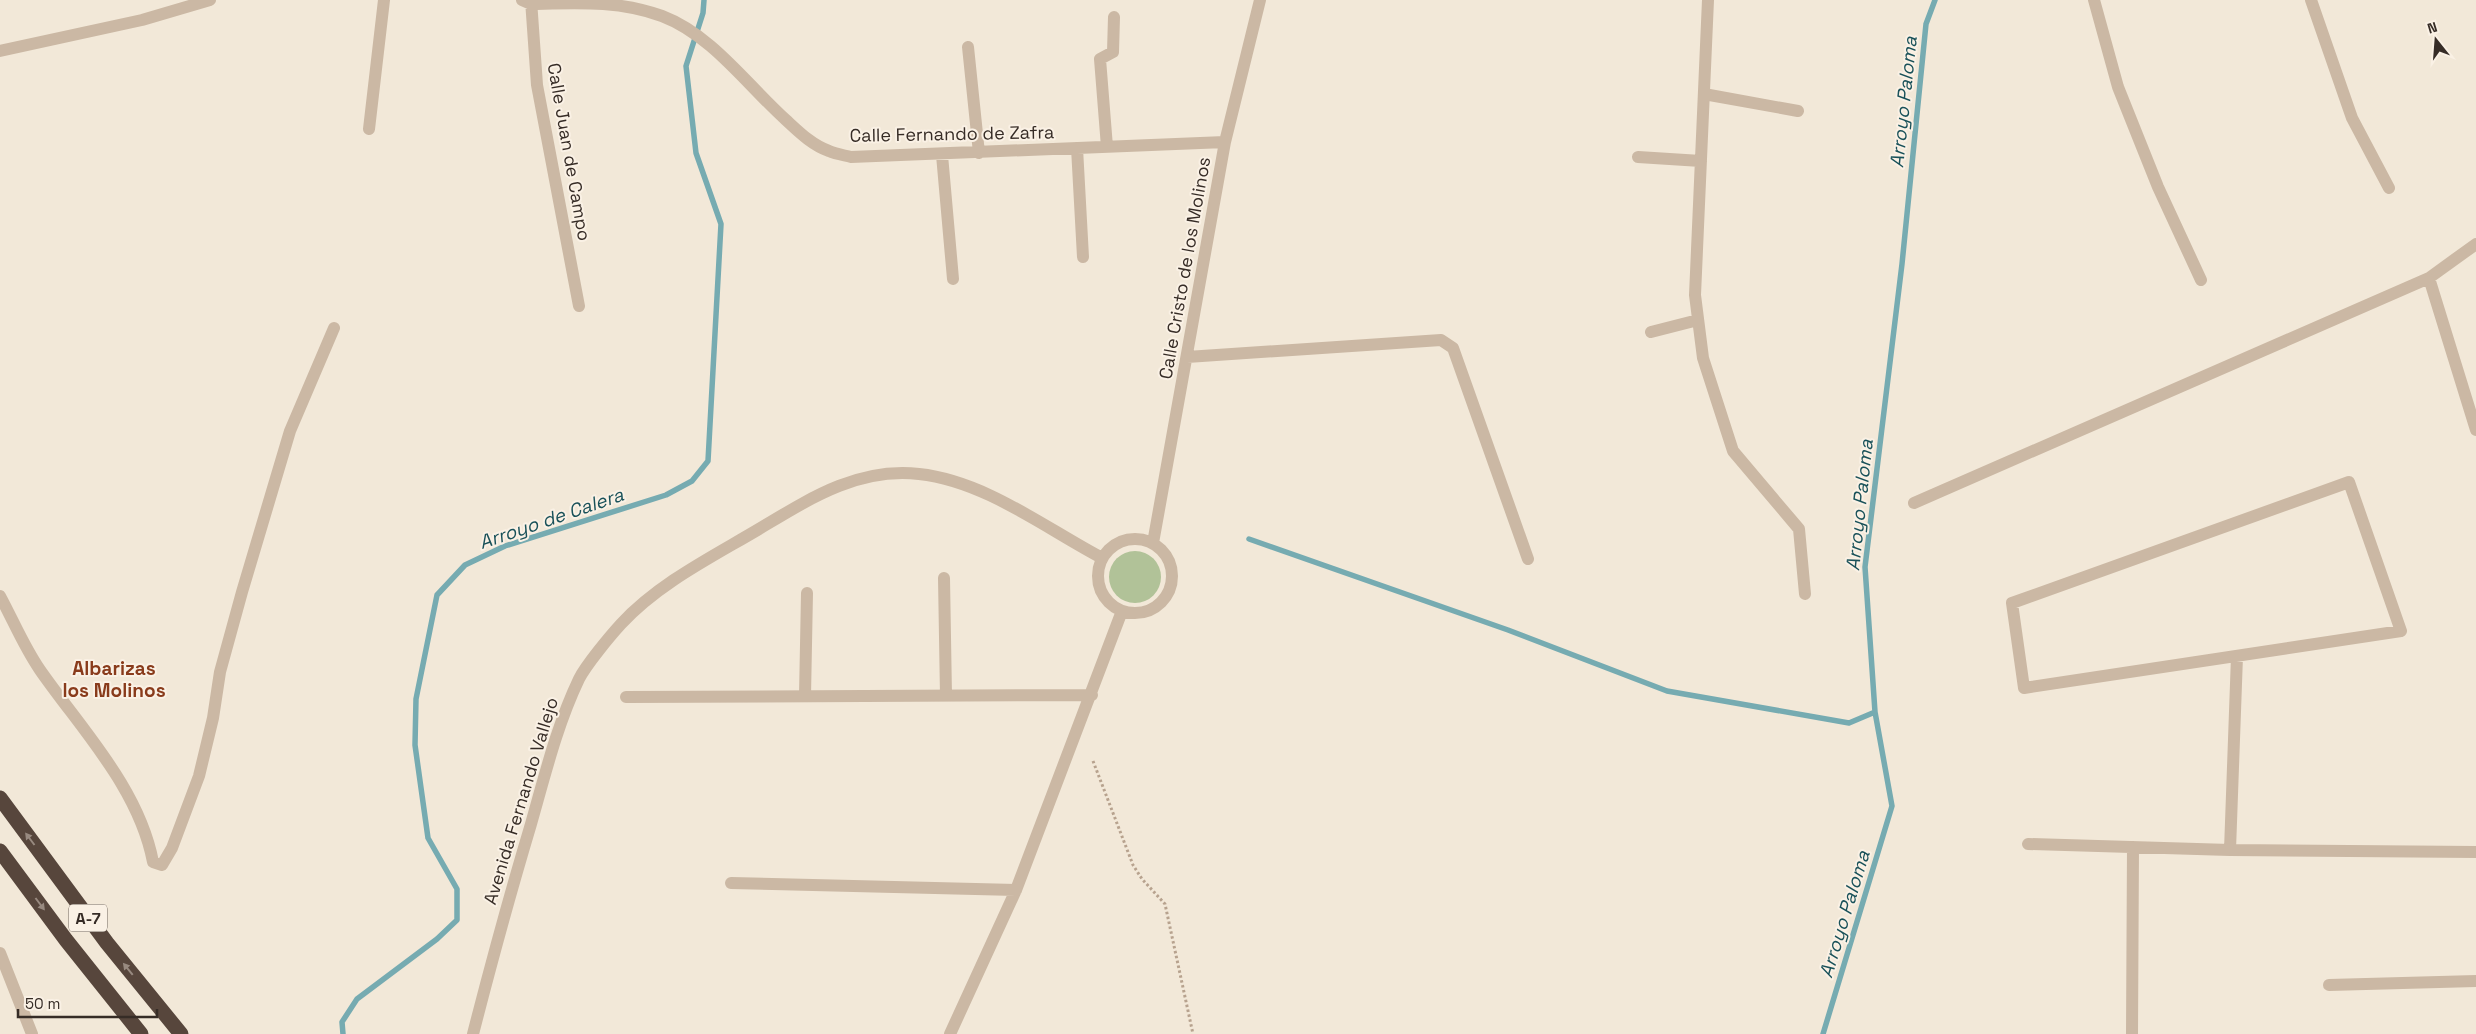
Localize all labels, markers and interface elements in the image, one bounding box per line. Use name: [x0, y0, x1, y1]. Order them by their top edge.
north arrow: [2411, 15, 2461, 65]
text: N: [2425, 18, 2439, 38]
water label: Arroyo Paloma: [1884, 35, 1923, 169]
street label: Calle Juan de Campo: [543, 61, 596, 243]
street label: Calle Fernando de Zafra: [849, 120, 1055, 147]
street label: Calle Cristo de los Molinos: [1154, 155, 1215, 381]
water label: Arroyo Paloma: [1840, 438, 1879, 572]
water label: Arroyo de Calera: [476, 482, 627, 555]
district label: Albarizas los Molinos: [62, 656, 166, 703]
street label: Avenida Fernando Vallejo: [478, 694, 563, 907]
one-way arrow: [25, 833, 36, 846]
water label: Arroyo Paloma: [1813, 847, 1876, 981]
one-way arrow: [34, 897, 45, 910]
road number: A-7: [69, 904, 107, 931]
one-way arrow: [123, 963, 134, 976]
scale bar: [18, 986, 156, 1018]
text: 50 m: [25, 994, 60, 1013]

